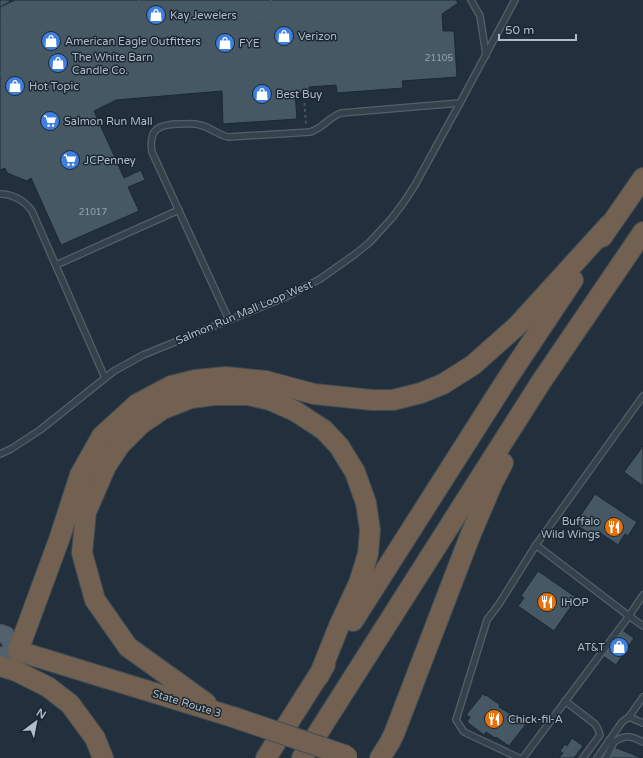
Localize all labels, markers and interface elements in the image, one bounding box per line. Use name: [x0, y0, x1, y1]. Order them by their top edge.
shop icon: Kay Jewelers: [145, 4, 167, 26]
place label: Kay Jewelers: [170, 9, 237, 22]
scale bar: [499, 16, 576, 42]
text: 50 m: [505, 23, 534, 37]
shop icon: Verizon: [273, 25, 295, 47]
shop icon: American Eagle Outfitters: [40, 30, 62, 52]
place label: Verizon: [298, 30, 337, 43]
shop icon: FYE: [214, 32, 236, 54]
place label: American Eagle Outfitters: [65, 35, 201, 48]
place label: FYE: [239, 37, 260, 50]
place label: The White Barn Candle Co.: [72, 51, 153, 77]
shop icon: The White Barn Candle Co.: [47, 52, 69, 74]
house number: 21105: [425, 53, 453, 64]
shop icon: Hot Topic: [4, 75, 26, 97]
place label: Hot Topic: [29, 80, 79, 93]
shop icon: Best Buy: [251, 83, 273, 105]
place label: Best Buy: [276, 88, 322, 101]
supermarket icon: Salmon Run Mall: [39, 110, 61, 132]
place label: Salmon Run Mall: [64, 115, 152, 128]
supermarket icon: JCPenney: [59, 149, 81, 171]
place label: JCPenney: [84, 154, 136, 167]
house number: 21017: [79, 207, 107, 218]
street label: Salmon Run Mall Loop West: [174, 278, 314, 347]
place label: Buffalo Wild Wings: [541, 515, 600, 541]
restaurant icon: Buffalo Wild Wings: [603, 516, 625, 538]
restaurant icon: IHOP: [536, 591, 558, 613]
place label: IHOP: [561, 596, 589, 609]
shop icon: AT&T: [608, 636, 630, 658]
place label: AT&T: [577, 641, 605, 654]
street label: State Route 3: [151, 687, 223, 720]
north arrow: [16, 702, 56, 742]
text: N: [34, 706, 48, 722]
restaurant icon: Chick-fil-A: [483, 708, 505, 730]
place label: Chick-fil-A: [508, 713, 563, 726]

